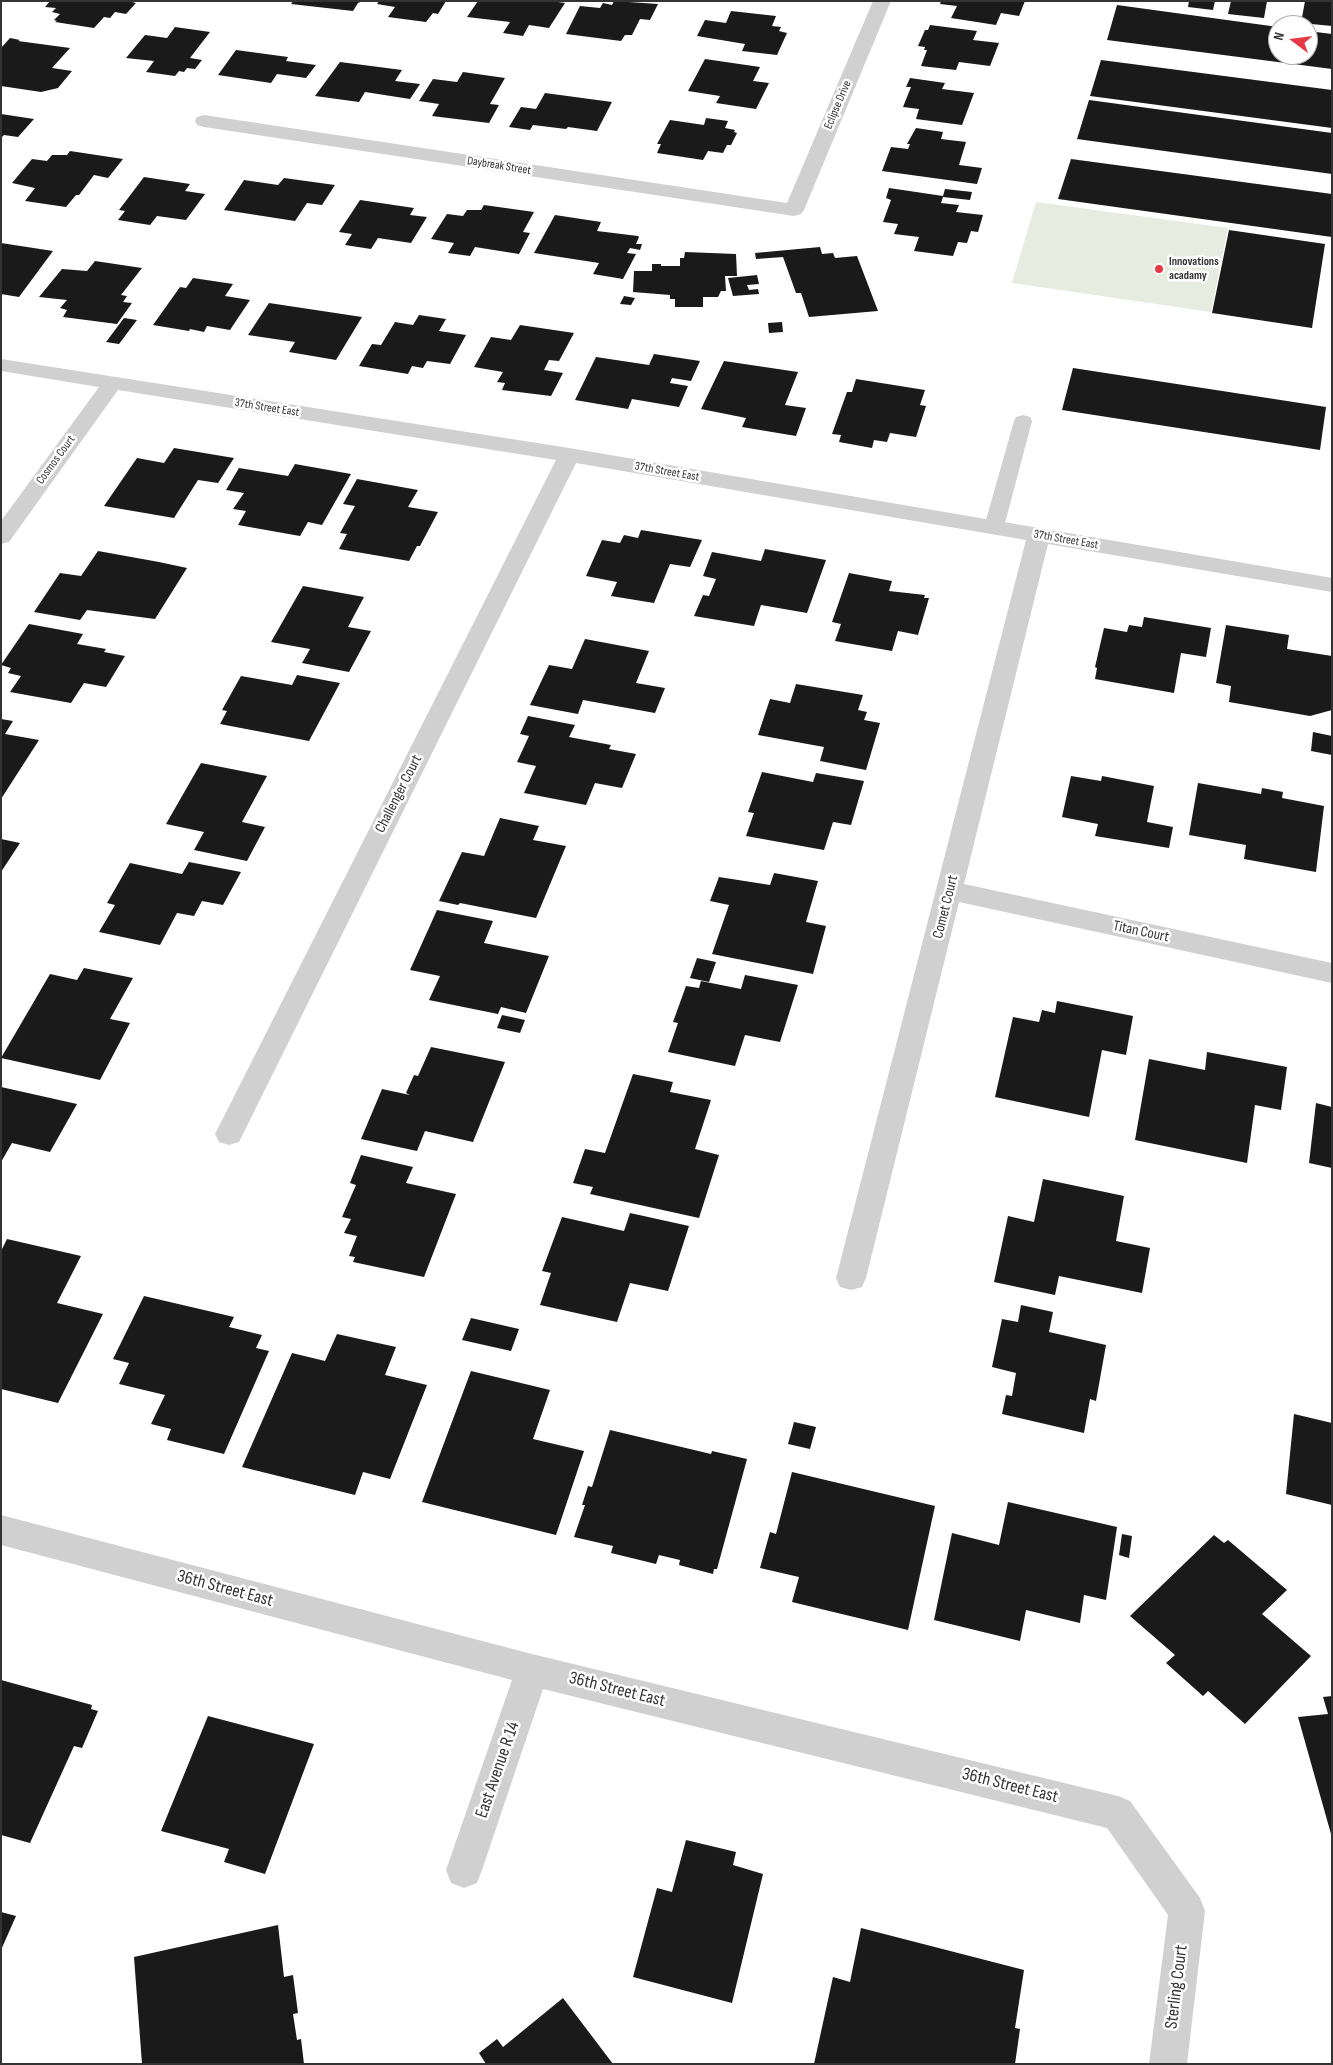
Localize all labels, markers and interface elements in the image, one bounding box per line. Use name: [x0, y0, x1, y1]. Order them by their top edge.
north arrow: [1268, 15, 1318, 65]
text: N: [1270, 30, 1288, 42]
street label: Eclipse Drive: [821, 79, 855, 131]
street label: Daybreak Street: [466, 154, 532, 178]
place label: Innovations acadamy: [1169, 255, 1219, 283]
marker: Innovations acadamy: [1153, 263, 1165, 275]
street label: 37th Street East: [234, 396, 300, 420]
street label: Cosmos Court: [33, 433, 79, 487]
street label: 37th Street East: [634, 459, 700, 485]
street label: 37th Street East: [1033, 527, 1099, 553]
street label: Challenger Court: [372, 752, 426, 836]
street label: Comet Court: [929, 873, 963, 941]
street label: Titan Court: [1111, 917, 1171, 947]
street label: 36th Street East: [175, 1566, 275, 1612]
street label: 36th Street East: [567, 1668, 667, 1712]
street label: East Avenue R 14: [471, 1719, 525, 1821]
street label: 36th Street East: [960, 1764, 1060, 1808]
street label: Sterling Court: [1161, 1944, 1193, 2030]

